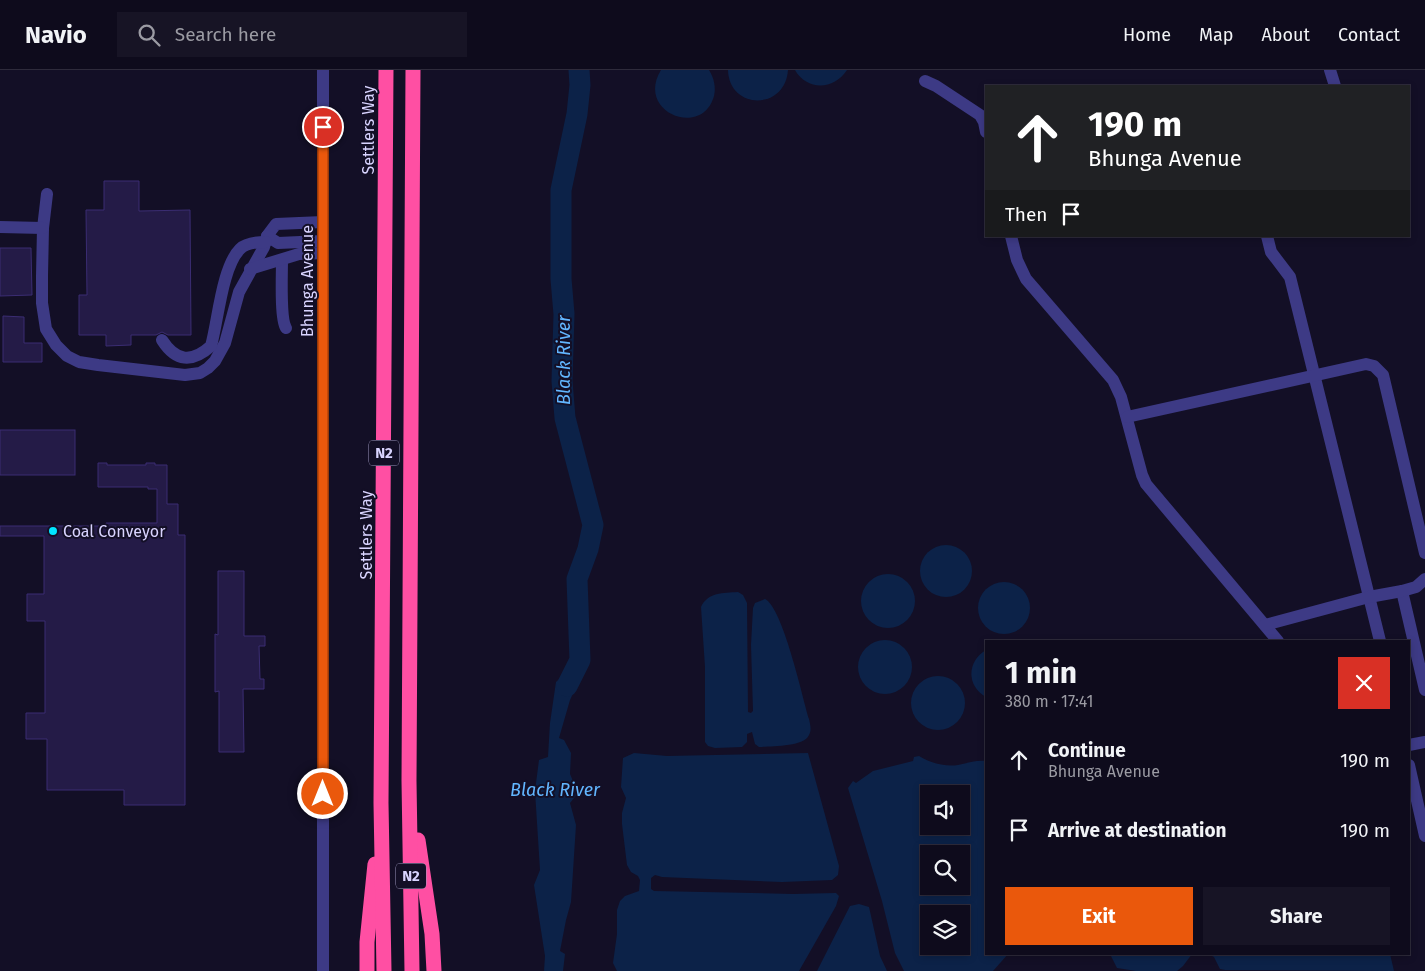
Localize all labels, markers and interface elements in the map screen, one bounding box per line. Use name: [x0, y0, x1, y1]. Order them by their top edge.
search box: [117, 12, 467, 57]
text: Navio: [25, 21, 87, 49]
icon: search: [135, 21, 163, 49]
text: Search here: [175, 23, 276, 46]
text: Home: [1123, 24, 1171, 46]
text: Map: [1199, 24, 1233, 46]
text: About: [1261, 24, 1310, 46]
text: Contact: [1338, 24, 1400, 46]
street label: Settlers Way: [359, 85, 378, 174]
text: 190 m: [1088, 103, 1182, 145]
icon: ahead: [1005, 105, 1070, 170]
pin: [302, 106, 344, 148]
icon: arrive: [309, 113, 337, 141]
text: Bhunga Avenue: [1088, 145, 1242, 172]
icon: arrive: [1057, 200, 1085, 228]
text: Then: [1005, 203, 1047, 226]
street label: Bhunga Avenue: [298, 225, 317, 337]
water label: Black River: [553, 314, 575, 405]
road number: N2: [369, 440, 399, 466]
street label: Settlers Way: [357, 490, 376, 579]
place label: Coal Conveyor: [63, 522, 166, 541]
marker: Coal Conveyor: [47, 525, 59, 537]
text: 1 min: [1005, 655, 1077, 691]
button: close: [1338, 657, 1390, 709]
text: 380 m · 17:41: [1005, 692, 1093, 711]
text: Continue: [1048, 739, 1126, 762]
icon: ahead: [1005, 746, 1033, 774]
text: 190 m: [1340, 749, 1390, 772]
text: Bhunga Avenue: [1048, 762, 1160, 781]
position arrow: [296, 767, 348, 819]
water label: Black River: [510, 779, 601, 801]
map controls: [920, 785, 970, 955]
button: sound: [920, 785, 970, 835]
icon: arrive: [1005, 816, 1033, 844]
text: Arrive at destination: [1048, 819, 1227, 842]
text: 190 m: [1340, 819, 1390, 842]
button: search: [920, 845, 970, 895]
road number: N2: [396, 864, 426, 888]
button: Exit: [1005, 887, 1193, 945]
button: Share: [1203, 887, 1390, 945]
button: layers: [920, 905, 970, 955]

